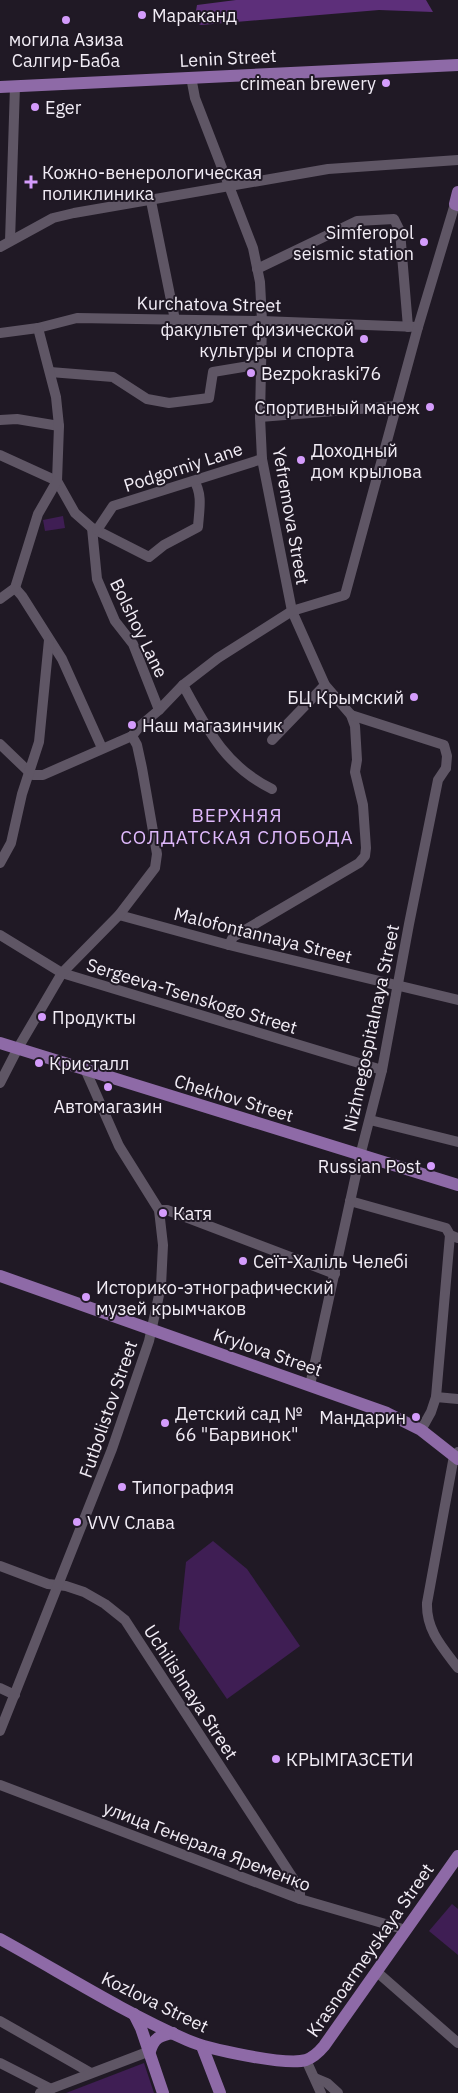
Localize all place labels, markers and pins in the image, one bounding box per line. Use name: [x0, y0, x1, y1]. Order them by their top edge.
place label: Мараканд: [152, 4, 237, 27]
marker: Мараканд: [136, 9, 148, 21]
marker: могила Азиза Салгир-Баба: [60, 14, 72, 26]
place label: могила Азиза Салгир-Баба: [9, 28, 124, 72]
place label: crimean brewery: [240, 72, 376, 95]
marker: crimean brewery: [380, 77, 392, 89]
place label: Eger: [45, 96, 82, 119]
marker: Eger: [29, 101, 41, 113]
place label: Кожно-венерологическая поликлиника: [42, 161, 262, 205]
marker: Кожно-венерологическая поликлиника: [24, 175, 38, 189]
place label: Simferopol seismic station: [293, 221, 414, 265]
marker: Simferopol seismic station: [418, 236, 430, 248]
place label: факультет физической культуры и спорта: [161, 318, 354, 362]
marker: факультет физической культуры и спорта: [358, 333, 370, 345]
place label: Bezpokraski76: [261, 362, 381, 385]
marker: Bezpokraski76: [245, 367, 257, 379]
place label: Спортивный манеж: [254, 396, 420, 419]
marker: Спортивный манеж: [424, 401, 436, 413]
place label: Доходный дом крылова: [311, 439, 422, 483]
marker: Доходный дом крылова: [295, 454, 307, 466]
place label: БЦ Крымский: [287, 686, 404, 709]
marker: БЦ Крымский: [408, 691, 420, 703]
place label: Наш магазинчик: [142, 714, 283, 737]
marker: Наш магазинчик: [126, 719, 138, 731]
place label: Продукты: [52, 1006, 136, 1029]
marker: Продукты: [36, 1011, 48, 1023]
place label: Кристалл: [49, 1052, 129, 1075]
marker: Кристалл: [33, 1057, 45, 1069]
marker: Автомагазин: [102, 1081, 114, 1093]
place label: Автомагазин: [53, 1095, 163, 1118]
place label: Russian Post: [318, 1155, 421, 1178]
marker: Russian Post: [425, 1160, 437, 1172]
place label: Катя: [173, 1202, 212, 1225]
marker: Катя: [157, 1207, 169, 1219]
place label: Сеїт-Халіль Челебі: [253, 1250, 408, 1273]
marker: Сеїт-Халіль Челебі: [237, 1255, 249, 1267]
place label: Историко-этнографический музей крымчаков: [96, 1276, 334, 1320]
marker: Историко-этнографический музей крымчаков: [80, 1291, 92, 1303]
place label: Детский сад № 66 "Барвинок": [175, 1402, 303, 1446]
place label: Мандарин: [319, 1406, 406, 1429]
marker: Мандарин: [410, 1411, 422, 1423]
marker: Детский сад № 66 "Барвинок": [159, 1417, 171, 1429]
place label: Типография: [132, 1476, 234, 1499]
marker: Типография: [116, 1481, 128, 1493]
place label: VVV Слава: [87, 1511, 175, 1534]
marker: VVV Слава: [71, 1516, 83, 1528]
place label: КРЫМГАЗСЕТИ: [286, 1748, 414, 1771]
marker: КРЫМГАЗСЕТИ: [270, 1753, 282, 1765]

